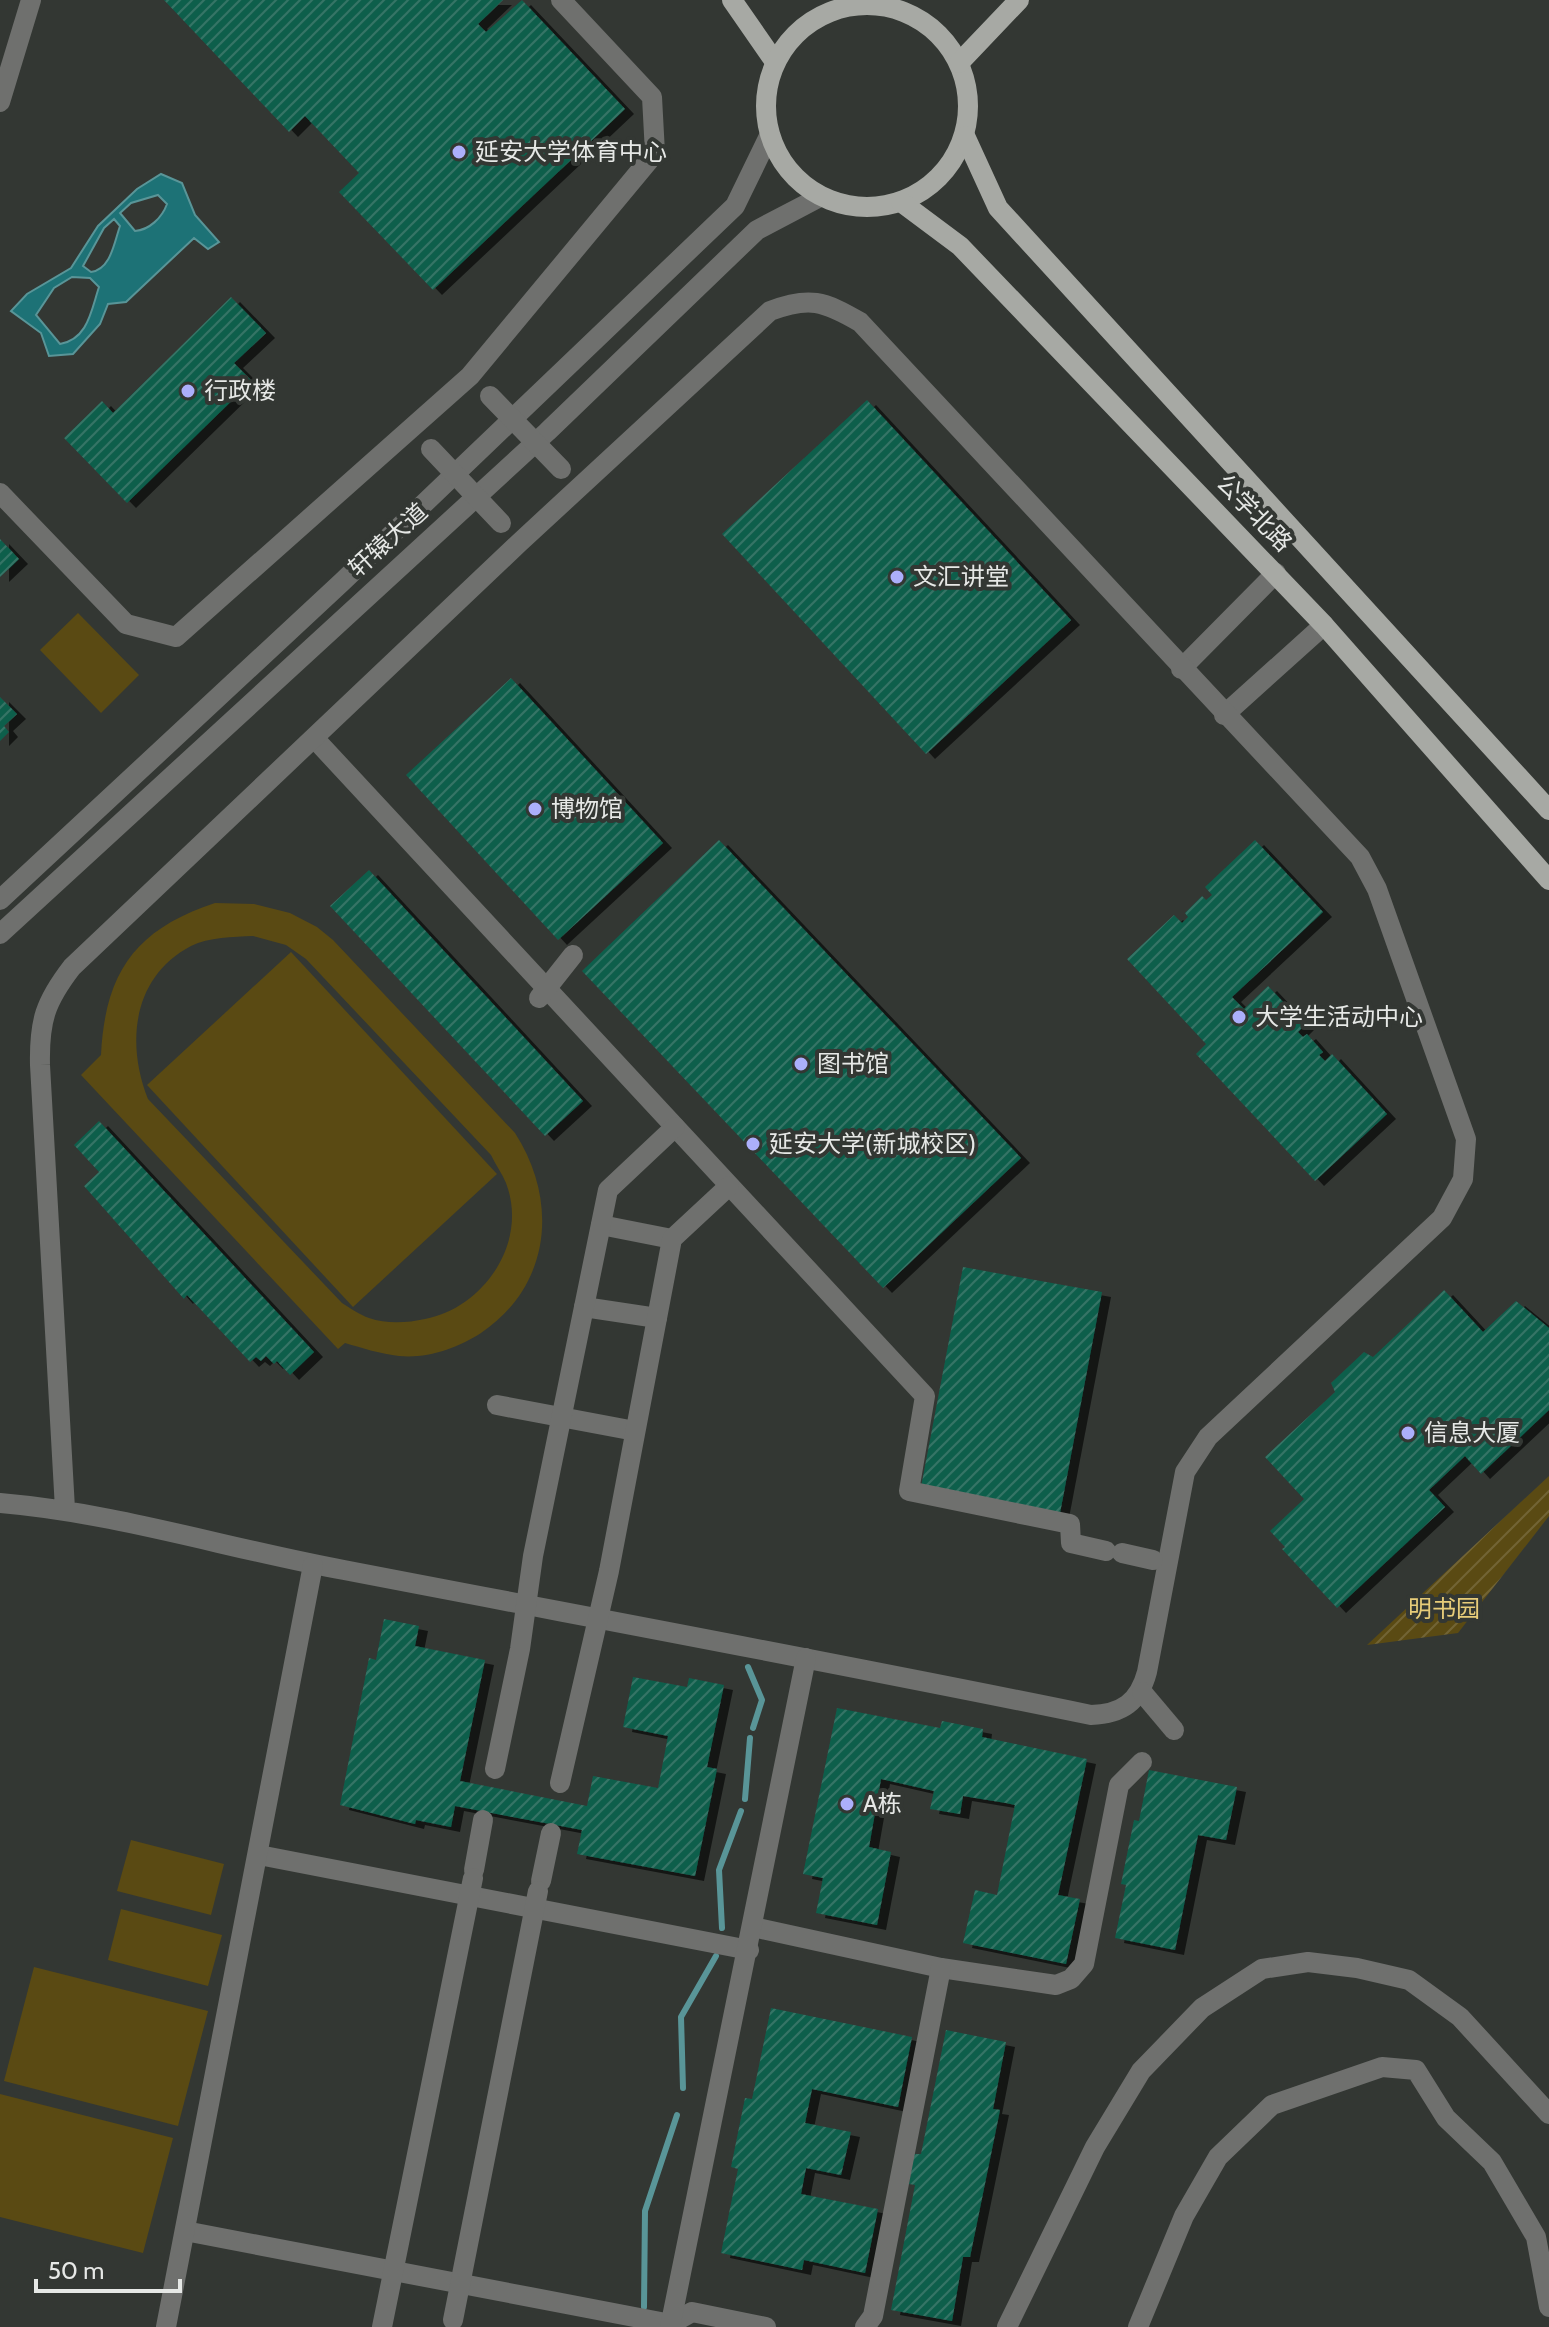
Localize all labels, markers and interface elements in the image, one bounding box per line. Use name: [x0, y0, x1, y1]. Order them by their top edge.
place label: 延安大学体育中心: [475, 137, 667, 166]
marker: 延安大学体育中心: [450, 143, 468, 161]
place label: 行政楼: [204, 376, 276, 405]
marker: 行政楼: [179, 382, 197, 400]
street label: 公学北路: [1211, 468, 1298, 557]
street label: 轩辕大道: [342, 497, 433, 583]
place label: 文汇讲堂: [913, 562, 1009, 591]
marker: 文汇讲堂: [888, 568, 906, 586]
place label: 博物馆: [551, 794, 623, 823]
marker: 博物馆: [526, 800, 544, 818]
place label: 大学生活动中心: [1255, 1002, 1423, 1031]
marker: 大学生活动中心: [1230, 1008, 1248, 1026]
place label: 图书馆: [817, 1049, 889, 1078]
marker: 图书馆: [792, 1055, 810, 1073]
place label: 延安大学(新城校区): [769, 1129, 976, 1158]
marker: 延安大学(新城校区): [744, 1135, 762, 1153]
place label: 信息大厦: [1424, 1418, 1520, 1447]
marker: 信息大厦: [1399, 1424, 1417, 1442]
park label: 明书园: [1408, 1594, 1480, 1623]
place label: A栋: [863, 1789, 902, 1818]
marker: A栋: [838, 1795, 856, 1813]
scale bar: [36, 2243, 180, 2293]
text: 50 m: [48, 2256, 104, 2285]

